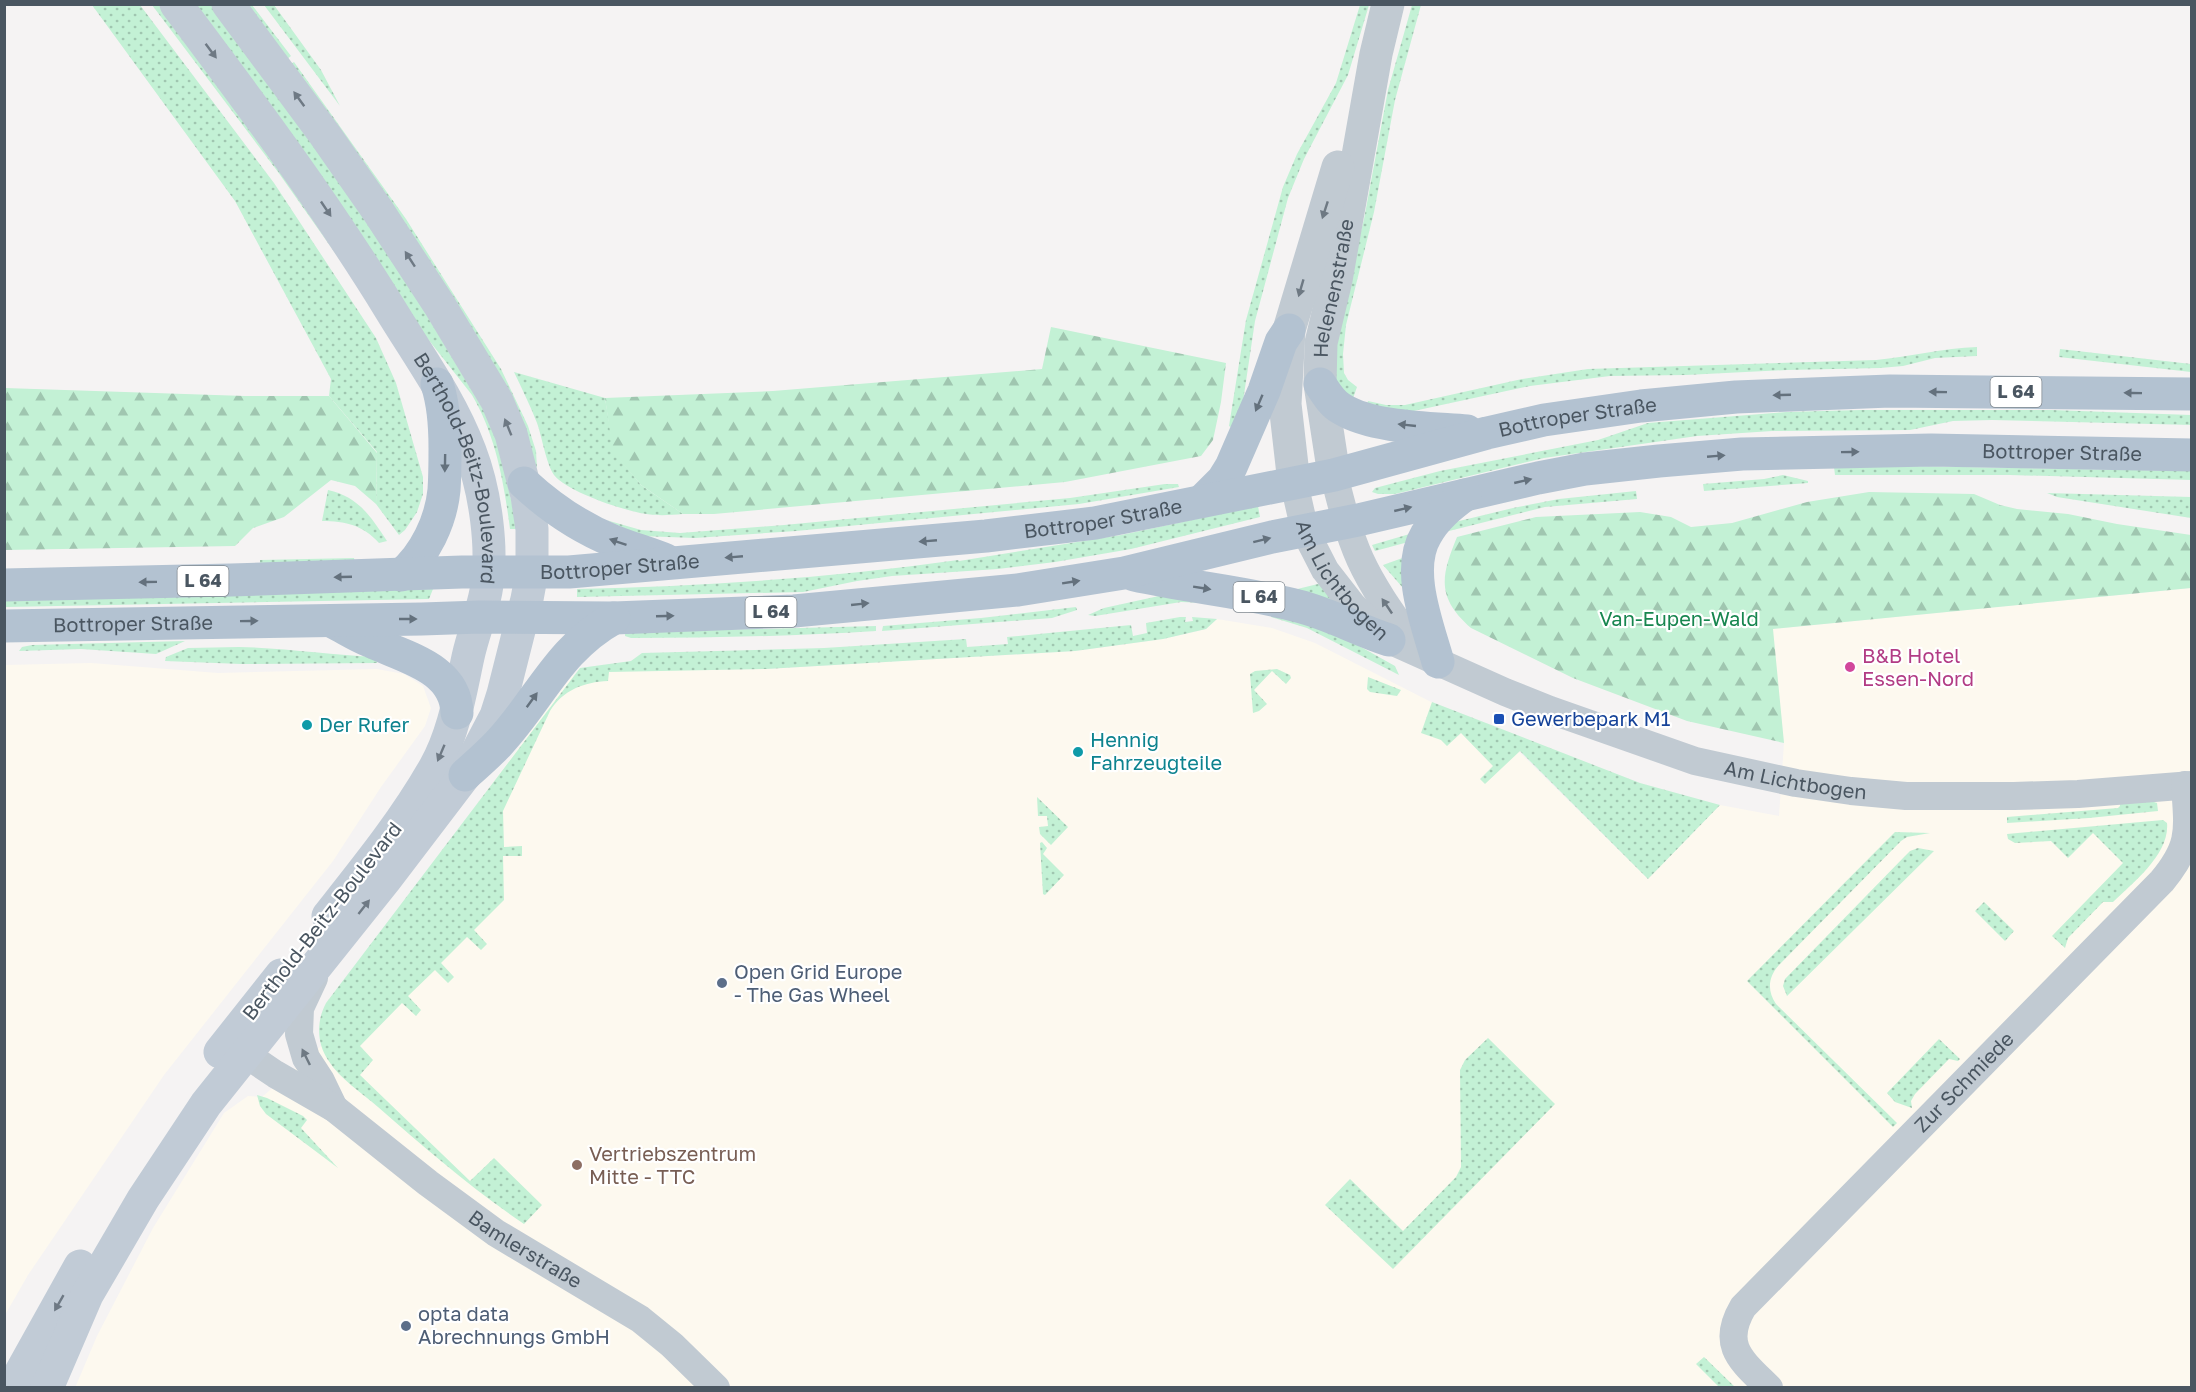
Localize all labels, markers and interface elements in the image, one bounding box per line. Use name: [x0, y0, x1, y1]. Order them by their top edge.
one-way arrow: [205, 43, 218, 59]
one-way arrow: [292, 91, 305, 107]
one-way arrow: [320, 200, 332, 216]
one-way arrow: [1319, 201, 1329, 219]
street label: Helenenstraße: [1308, 217, 1358, 358]
one-way arrow: [404, 251, 415, 268]
one-way arrow: [1296, 279, 1305, 297]
street label: Berthold-Beitz-Boulevard: [409, 348, 502, 586]
road number: L 64: [1990, 377, 2042, 407]
one-way arrow: [1929, 387, 1948, 397]
one-way arrow: [2124, 388, 2143, 398]
one-way arrow: [1772, 391, 1791, 400]
street label: Bottroper Straße: [1496, 392, 1658, 441]
one-way arrow: [1254, 394, 1263, 412]
one-way arrow: [503, 418, 513, 436]
one-way arrow: [1398, 420, 1417, 430]
street label: Bottroper Straße: [1982, 438, 2142, 465]
one-way arrow: [1841, 447, 1860, 457]
one-way arrow: [1707, 451, 1726, 461]
one-way arrow: [440, 453, 449, 472]
one-way arrow: [1514, 476, 1533, 485]
street label: Bottroper Straße: [1022, 493, 1184, 542]
one-way arrow: [1394, 504, 1412, 514]
street label: Am Lichtbogen: [1292, 518, 1394, 645]
one-way arrow: [1253, 534, 1271, 544]
one-way arrow: [918, 536, 937, 546]
one-way arrow: [609, 537, 627, 547]
street label: Bottroper Straße: [540, 548, 700, 583]
one-way arrow: [724, 553, 743, 562]
road number: L 64: [178, 566, 228, 596]
one-way arrow: [333, 572, 352, 582]
one-way arrow: [139, 577, 158, 587]
one-way arrow: [1061, 577, 1080, 586]
road number: L 64: [1234, 582, 1284, 612]
one-way arrow: [1192, 584, 1211, 593]
road number: L 64: [746, 597, 796, 627]
one-way arrow: [1382, 598, 1393, 614]
one-way arrow: [850, 599, 869, 609]
park label: Van-Eupen-Wald: [1599, 606, 1759, 630]
street label: Bottroper Straße: [53, 610, 213, 636]
one-way arrow: [656, 611, 675, 620]
one-way arrow: [399, 614, 418, 624]
one-way arrow: [240, 616, 259, 626]
place label: B&B Hotel Essen-Nord: [1862, 643, 1974, 690]
marker: B&B Hotel Essen-Nord: [1843, 660, 1857, 674]
one-way arrow: [525, 693, 537, 708]
place label: Gewerbepark M1: [1511, 706, 1671, 730]
place label: Der Rufer: [319, 712, 409, 736]
marker: Gewerbepark M1: [1492, 712, 1506, 726]
marker: Der Rufer: [300, 718, 314, 732]
place label: Hennig Fahrzeugteile: [1090, 727, 1222, 774]
one-way arrow: [436, 744, 445, 762]
marker: Hennig Fahrzeugteile: [1071, 745, 1085, 759]
street label: Am Lichtbogen: [1722, 755, 1868, 803]
street label: Berthold-Beitz-Boulevard: [237, 817, 406, 1024]
one-way arrow: [357, 899, 370, 915]
place label: Open Grid Europe - The Gas Wheel: [734, 959, 902, 1006]
marker: Open Grid Europe - The Gas Wheel: [715, 976, 729, 990]
street label: Zur Schmiede: [1909, 1026, 2018, 1137]
one-way arrow: [301, 1048, 311, 1065]
place label: Vertriebszentrum Mitte - TTC: [589, 1141, 756, 1188]
marker: Vertriebszentrum Mitte - TTC: [570, 1158, 584, 1172]
street label: Bamlerstraße: [464, 1204, 587, 1293]
one-way arrow: [55, 1294, 65, 1311]
place label: opta data Abrechnungs GmbH: [418, 1301, 610, 1348]
marker: opta data Abrechnungs GmbH: [399, 1319, 413, 1333]

